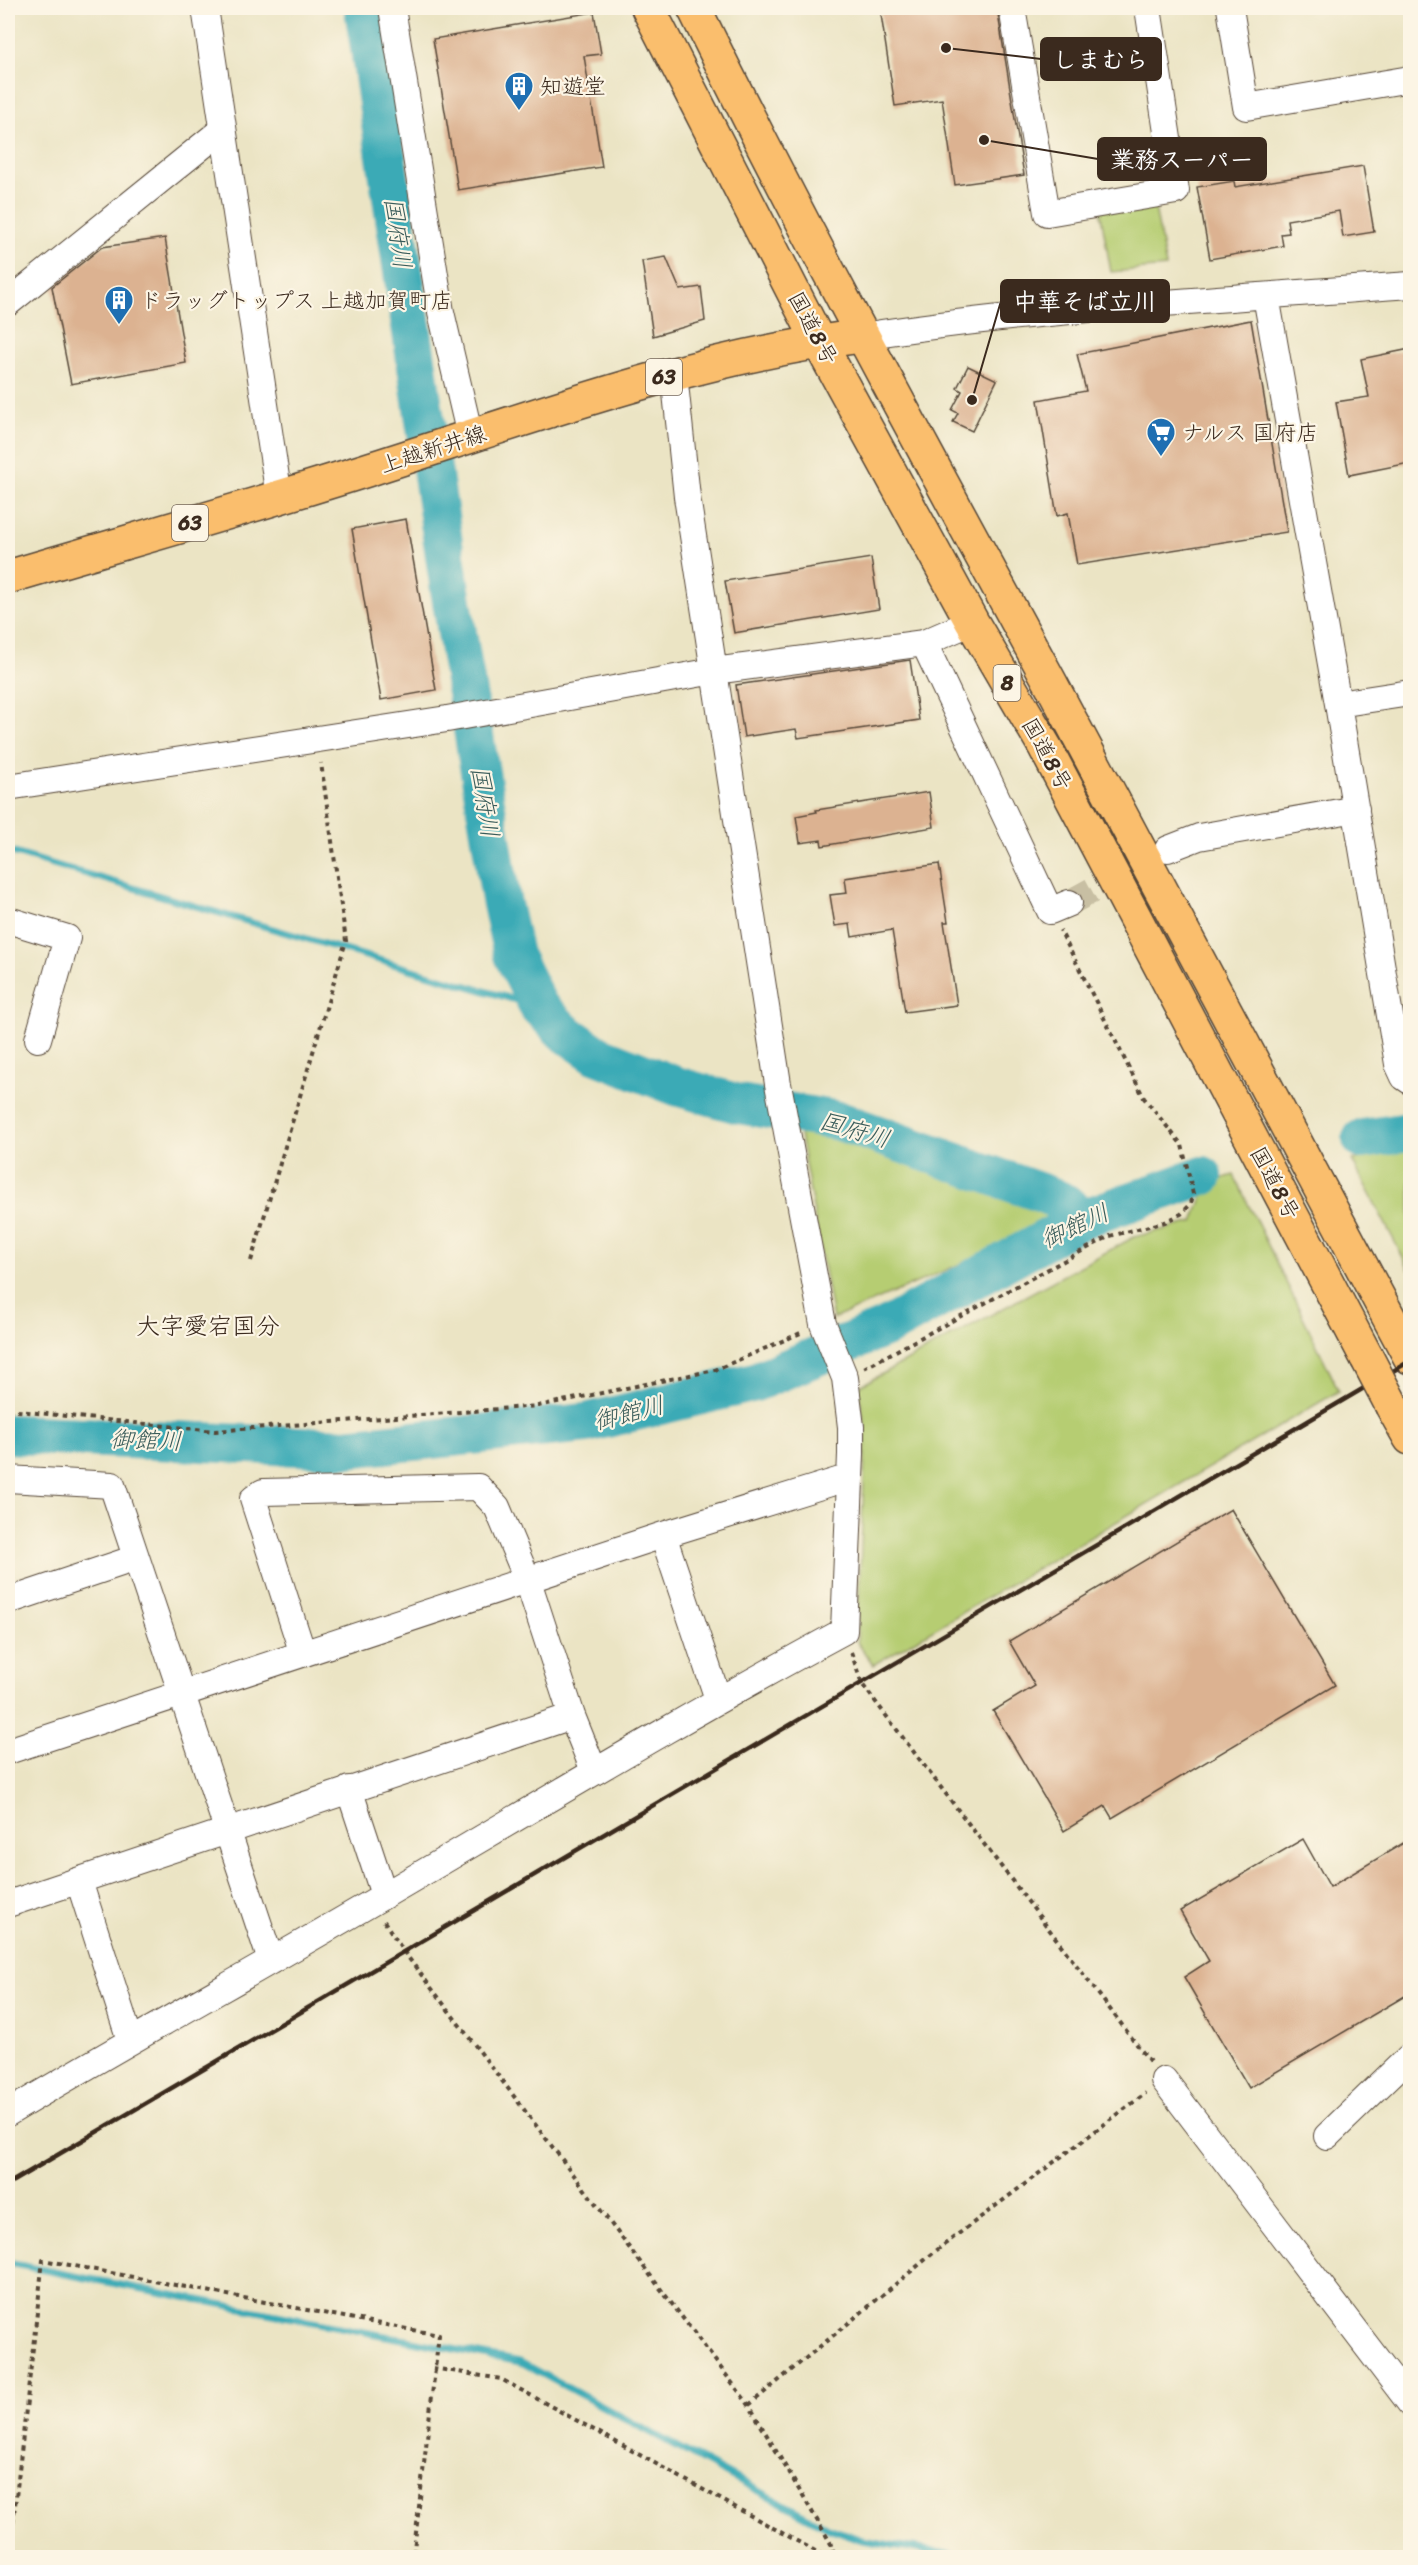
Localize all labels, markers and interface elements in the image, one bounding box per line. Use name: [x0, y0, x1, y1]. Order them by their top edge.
callout: しまむら: [1041, 38, 1161, 80]
text: しまむら: [1053, 39, 1149, 81]
place label: 知遊堂: [540, 67, 606, 106]
building icon: 知遊堂: [503, 70, 535, 112]
callout: 業務スーパー: [1098, 138, 1266, 180]
text: 業務スーパー: [1110, 139, 1254, 181]
water label: 国府川: [372, 194, 424, 272]
callout: 中華そば立川: [1001, 280, 1169, 322]
place label: ドラッグトップス 上越加賀町店: [140, 281, 453, 320]
text: 中華そば立川: [1013, 281, 1157, 323]
building icon: ドラッグトップス 上越加賀町店: [103, 284, 135, 326]
street label: 国道8号: [777, 284, 849, 372]
road number: 63: [646, 359, 682, 395]
street label: 上越新井線: [375, 413, 491, 485]
place label: ナルス 国府店: [1182, 413, 1318, 452]
supermarket icon: ナルス 国府店: [1145, 416, 1177, 458]
road number: 63: [172, 505, 208, 541]
road number: 8: [994, 665, 1020, 701]
street label: 国道8号: [1011, 710, 1083, 798]
water label: 国府川: [459, 763, 511, 841]
water label: 国府川: [815, 1100, 895, 1160]
street label: 国道8号: [1239, 1139, 1311, 1227]
water label: 御館川: [1033, 1192, 1117, 1260]
district label: 大字愛宕国分: [136, 1305, 280, 1347]
water label: 御館川: [589, 1384, 669, 1442]
water label: 御館川: [109, 1418, 183, 1462]

